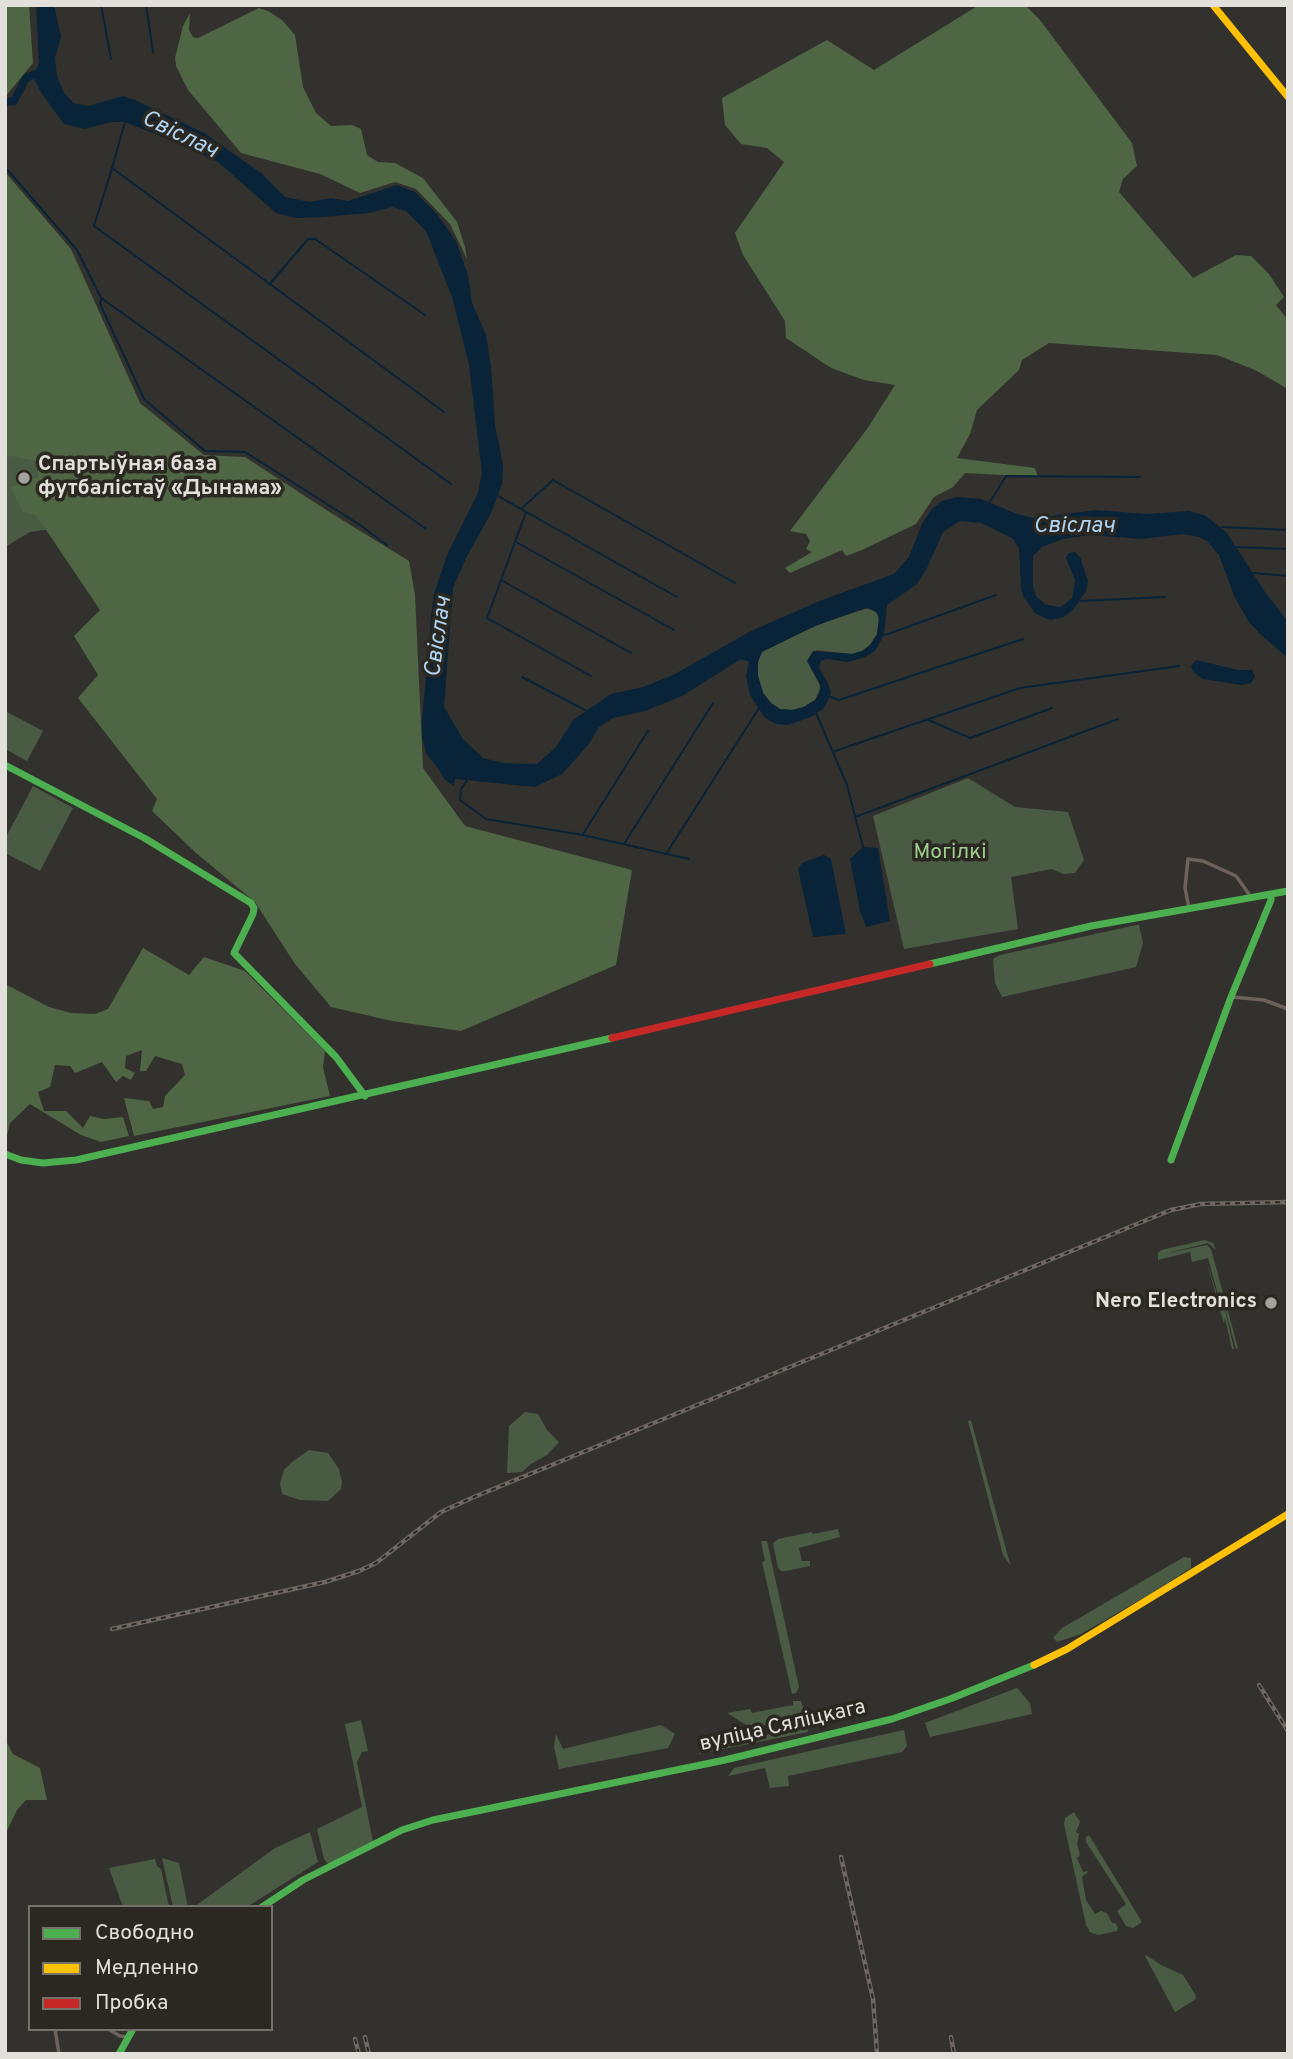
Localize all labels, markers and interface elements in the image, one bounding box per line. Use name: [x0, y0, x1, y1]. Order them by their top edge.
water label: Свіслач: [136, 106, 222, 166]
place label: Спартыўная база футбалістаў «Дынама»: [38, 453, 282, 503]
marker: Спартыўная база футбалістаў «Дынама»: [16, 470, 32, 486]
water label: Свіслач: [1033, 513, 1115, 541]
water label: Свіслач: [421, 595, 459, 679]
park label: Могілкі: [913, 841, 987, 867]
place label: Nero Electronics: [1095, 1290, 1257, 1316]
marker: Nero Electronics: [1263, 1295, 1279, 1311]
street label: вуліца Сяліцкага: [697, 1696, 869, 1758]
legend: [28, 1905, 273, 2031]
text: Свободно: [95, 1920, 194, 1947]
text: Медленно: [95, 1955, 199, 1982]
text: Пробка: [95, 1990, 168, 2017]

